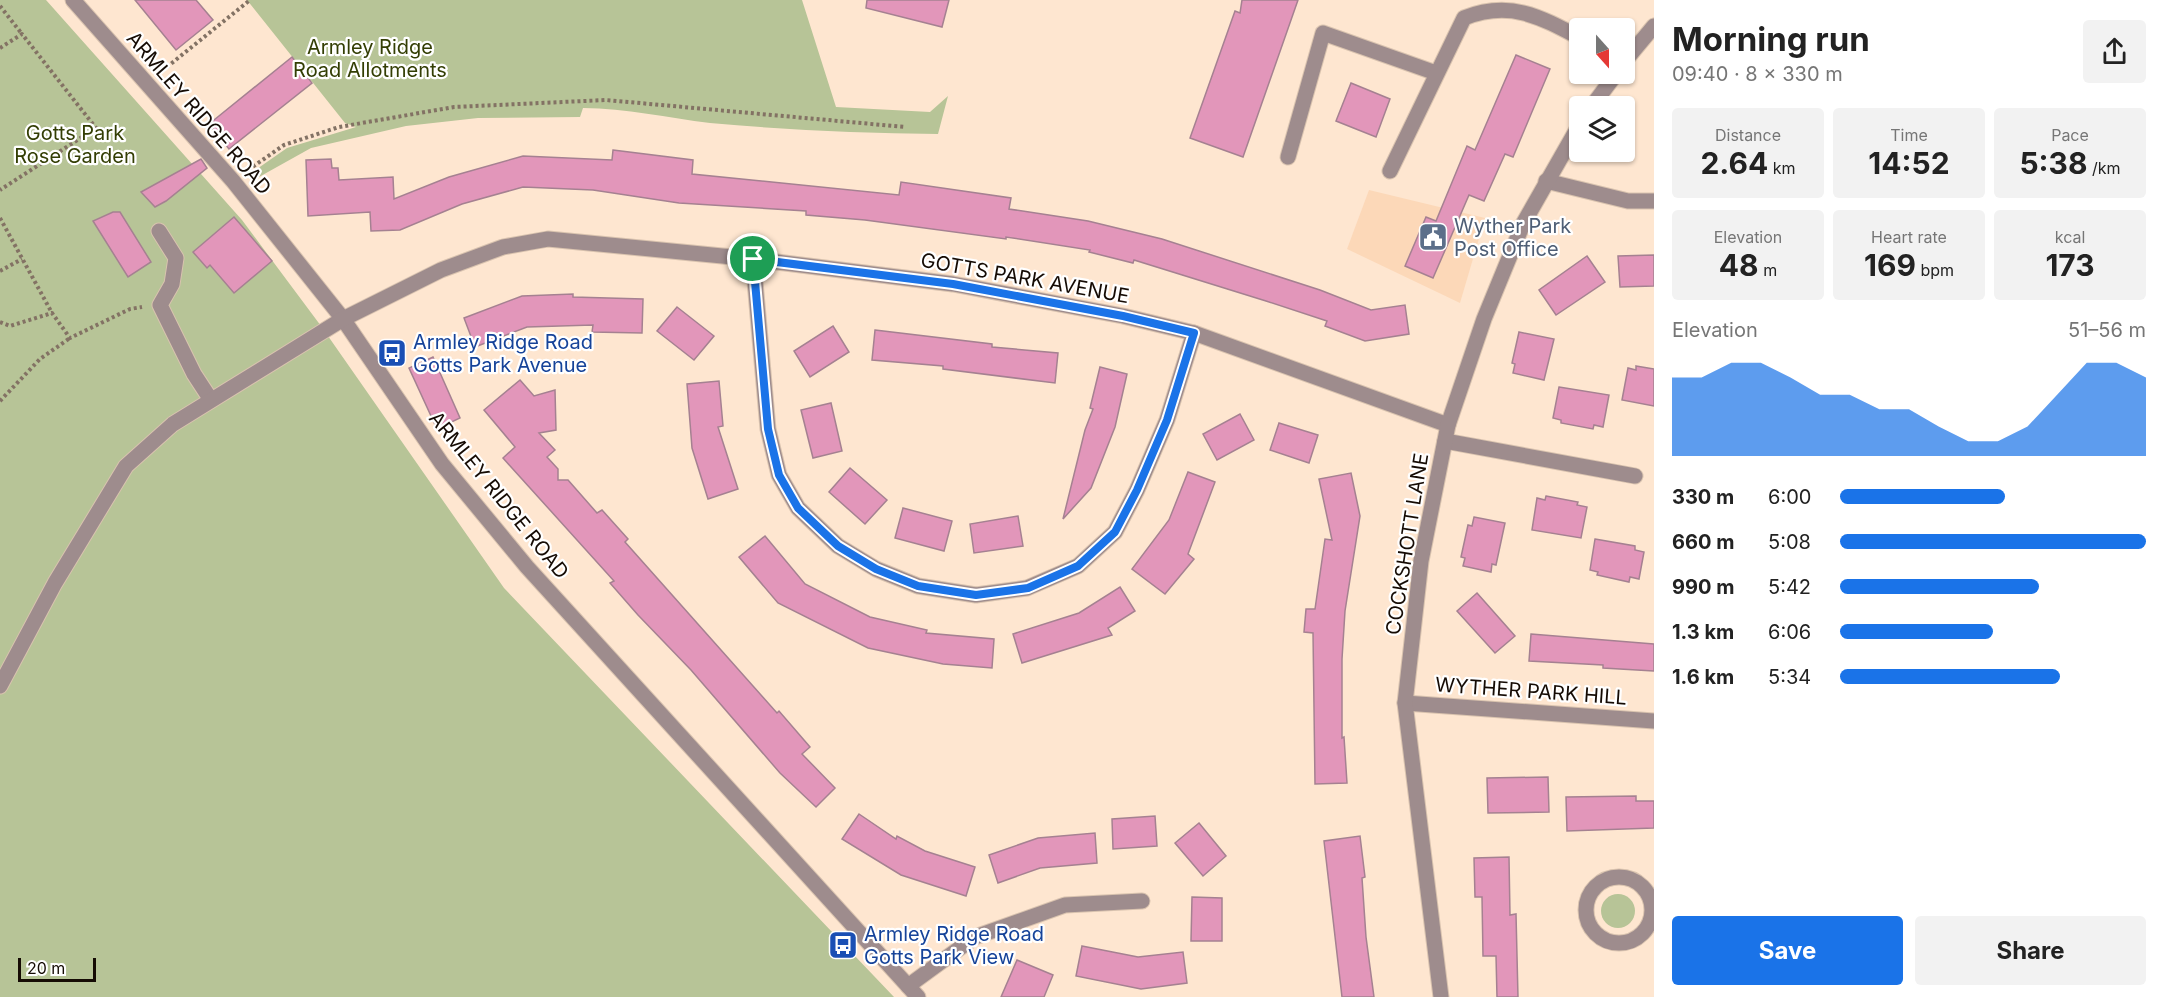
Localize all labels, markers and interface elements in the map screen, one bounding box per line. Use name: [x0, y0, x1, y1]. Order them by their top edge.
north arrow: [1569, 18, 1635, 84]
map controls: [1569, 18, 1635, 162]
text: Morning run: [1672, 19, 1870, 59]
button: share: [2083, 20, 2146, 83]
street label: ARMLEY RIDGE ROAD: [122, 27, 276, 199]
park label: Armley Ridge Road Allotments: [293, 35, 447, 82]
text: 09:40 · 8 × 330 m: [1672, 62, 1843, 86]
button: layers: [1569, 96, 1635, 162]
park label: Gotts Park Rose Garden: [14, 121, 136, 168]
text: Distance: [1715, 125, 1781, 145]
text: Time: [1890, 125, 1928, 145]
text: Pace: [2051, 125, 2089, 145]
text: 2.64: [1700, 145, 1768, 181]
text: 14:52: [1868, 145, 1950, 181]
text: 5:38: [2019, 145, 2088, 181]
text: km: [1768, 158, 1796, 178]
text: /km: [2088, 158, 2121, 178]
place label: Wyther Park Post Office: [1454, 214, 1571, 261]
public building icon: Wyther Park Post Office: [1417, 221, 1449, 253]
text: Elevation: [1714, 227, 1782, 247]
text: Heart rate: [1871, 227, 1947, 247]
text: kcal: [2055, 227, 2085, 247]
pin: [727, 233, 778, 284]
icon: arrive: [736, 242, 769, 275]
text: 48: [1719, 247, 1759, 283]
text: 169: [1864, 247, 1916, 283]
text: 173: [2045, 247, 2095, 283]
street label: GOTTS PARK AVENUE: [919, 248, 1131, 308]
text: m: [1759, 260, 1777, 280]
text: bpm: [1916, 260, 1954, 280]
text: Elevation: [1672, 318, 1758, 342]
text: 51–56 m: [2068, 318, 2146, 342]
place label: Armley Ridge Road Gotts Park Avenue: [413, 330, 593, 377]
bus stop icon: Armley Ridge Road Gotts Park Avenue: [376, 337, 408, 369]
street label: ARMLEY RIDGE ROAD: [424, 407, 574, 583]
street label: COCKSHOTT LANE: [1381, 451, 1433, 637]
text: 330 m: [1672, 485, 1734, 509]
text: 6:00: [1768, 485, 1811, 509]
text: 660 m: [1672, 530, 1734, 554]
text: 5:08: [1768, 530, 1811, 554]
text: 990 m: [1672, 575, 1734, 599]
text: 5:42: [1768, 575, 1811, 599]
text: 1.3 km: [1672, 620, 1734, 644]
text: 6:06: [1768, 620, 1811, 644]
text: 1.6 km: [1672, 665, 1734, 689]
text: 5:34: [1768, 665, 1811, 689]
street label: WYTHER PARK HILL: [1434, 672, 1628, 710]
button: Save: [1672, 916, 1903, 985]
button: Share: [1915, 916, 2146, 985]
place label: Armley Ridge Road Gotts Park View: [864, 922, 1044, 969]
bus stop icon: Armley Ridge Road Gotts Park View: [827, 929, 859, 961]
scale bar: [18, 955, 96, 982]
text: 20 m: [27, 958, 65, 978]

